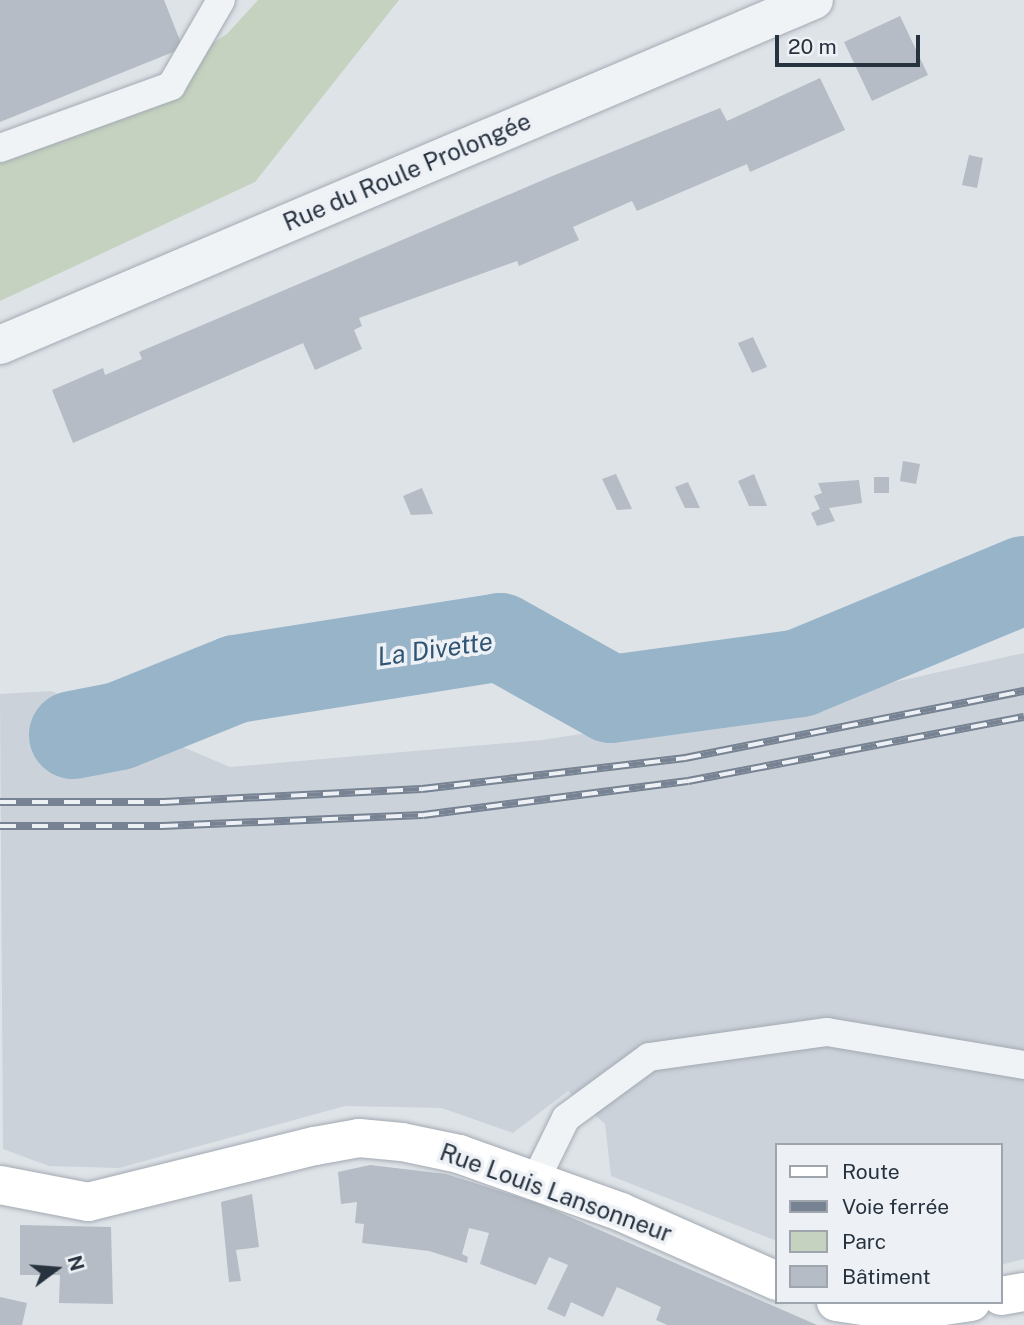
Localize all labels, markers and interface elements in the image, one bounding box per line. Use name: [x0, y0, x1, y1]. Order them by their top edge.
scale bar: [779, 21, 924, 65]
text: 20 m: [788, 34, 837, 59]
street label: Rue du Roule Prolongée: [279, 107, 535, 237]
water label: La Divette: [375, 625, 495, 673]
street label: Rue Louis Lansonneur: [436, 1138, 676, 1248]
legend: [776, 1143, 1003, 1304]
text: Route: [842, 1159, 900, 1184]
text: Voie ferrée: [842, 1194, 949, 1219]
text: Parc: [842, 1229, 886, 1254]
north arrow: [21, 1234, 91, 1304]
text: N: [64, 1253, 89, 1273]
text: Bâtiment: [842, 1264, 931, 1289]

